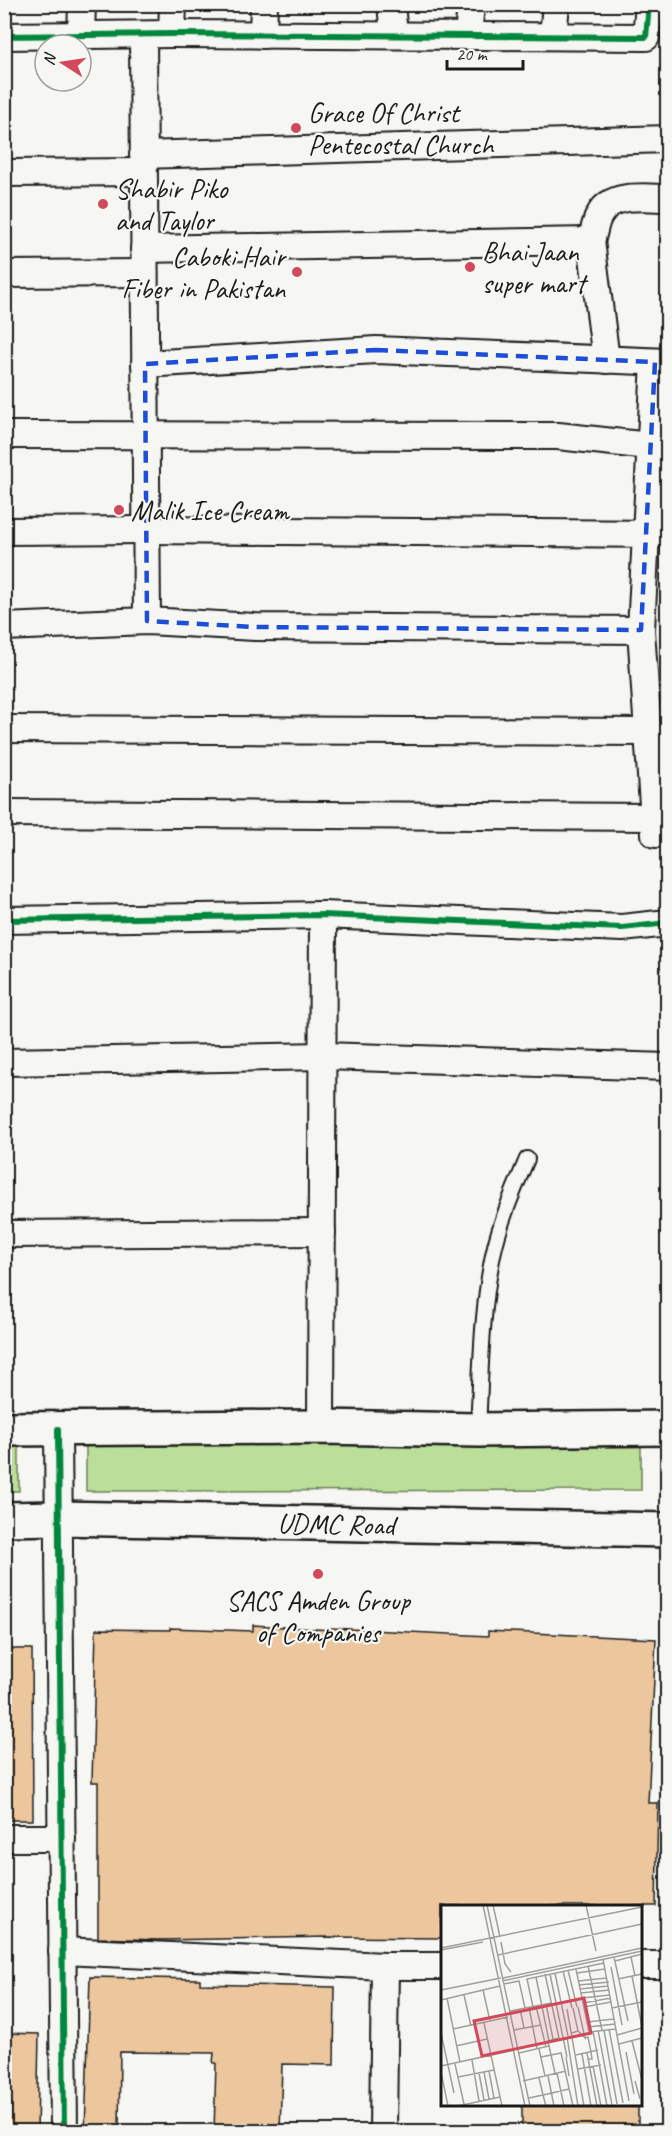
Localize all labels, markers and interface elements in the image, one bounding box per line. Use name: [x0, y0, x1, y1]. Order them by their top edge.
north arrow: [33, 33, 93, 93]
scale bar: [447, 33, 524, 71]
text: 20 m: [456, 43, 489, 65]
text: N: [38, 50, 61, 67]
place label: Grace Of Christ Pentecostal Church: [308, 95, 495, 162]
marker: Grace Of Christ Pentecostal Church: [289, 121, 303, 135]
place label: Shabir Piko and Taylor: [115, 171, 229, 238]
marker: Shabir Piko and Taylor: [96, 197, 110, 211]
place label: Bhai Jaan super mart: [482, 234, 589, 301]
place label: Caboki Hair Fiber in Pakistan: [122, 239, 287, 306]
marker: Bhai Jaan super mart: [463, 260, 477, 274]
marker: Caboki Hair Fiber in Pakistan: [290, 265, 304, 279]
place label: Malik Ice Cream: [131, 493, 291, 528]
marker: Malik Ice Cream: [112, 503, 126, 517]
street label: UDMC Road: [277, 1505, 399, 1542]
marker: SACS Amden Group of Companies: [311, 1567, 325, 1581]
place label: SACS Amden Group of Companies: [226, 1583, 411, 1650]
inset map: [441, 1905, 642, 2106]

